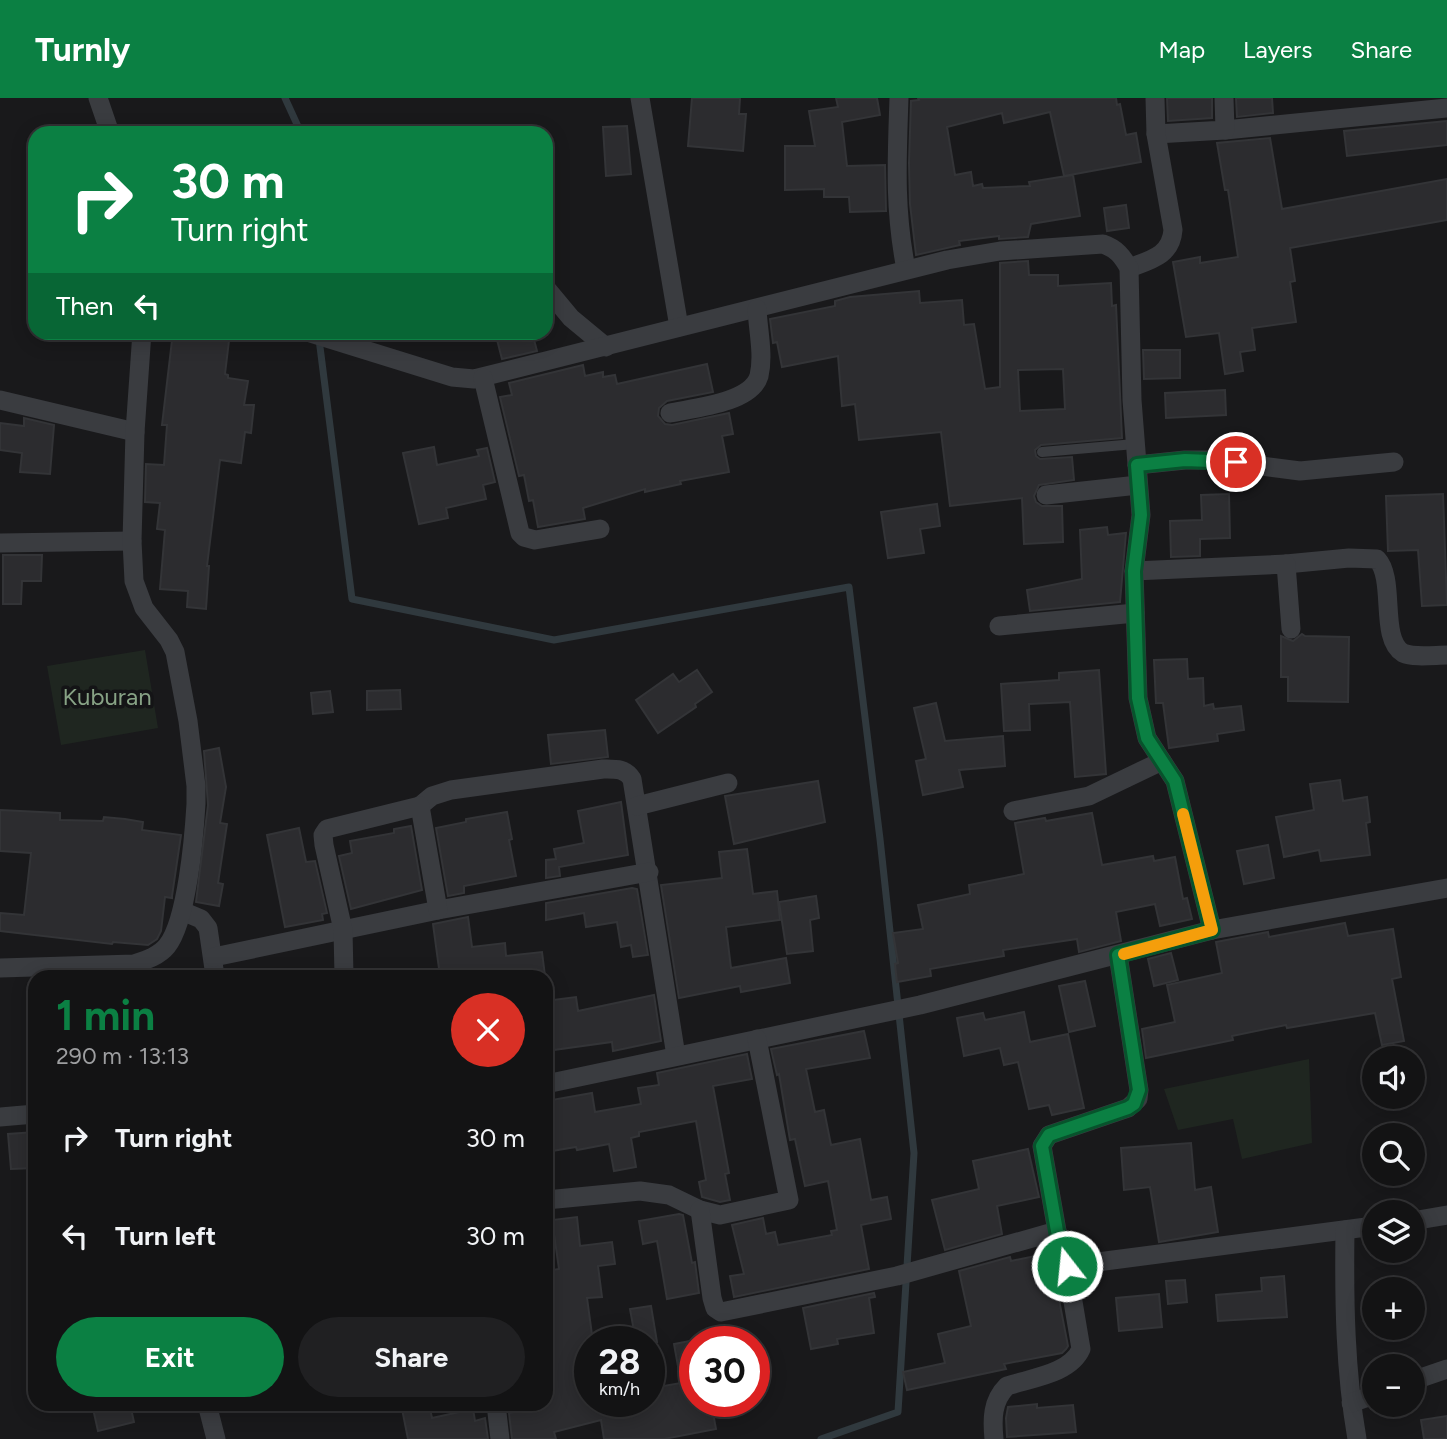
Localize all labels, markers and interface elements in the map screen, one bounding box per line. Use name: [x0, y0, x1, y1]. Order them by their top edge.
text: Turnly: [35, 30, 130, 69]
text: Map: [1158, 35, 1205, 64]
text: Layers: [1243, 35, 1312, 64]
text: Share: [1350, 35, 1412, 64]
text: 30 m: [171, 151, 284, 210]
icon: right: [56, 154, 147, 245]
text: Turn right: [171, 211, 309, 249]
icon: left: [128, 287, 166, 325]
text: Then: [56, 290, 114, 322]
pin: [1206, 432, 1266, 492]
icon: arrive: [1217, 443, 1255, 481]
park label: Kuburan: [62, 682, 152, 711]
text: 1 min: [56, 990, 155, 1041]
button: close: [451, 993, 525, 1067]
text: 290 m · 13:13: [56, 1042, 189, 1070]
map controls: [1362, 1046, 1425, 1417]
button: sound: [1362, 1046, 1425, 1109]
icon: right: [56, 1119, 94, 1157]
text: Turn right: [115, 1122, 232, 1154]
text: 30 m: [466, 1122, 525, 1154]
button: search: [1362, 1123, 1425, 1186]
button: layers: [1362, 1200, 1425, 1263]
icon: left: [56, 1217, 94, 1255]
text: Turn left: [115, 1220, 216, 1252]
text: 30 m: [466, 1220, 525, 1252]
position arrow: [1030, 1229, 1104, 1303]
button: +: [1362, 1277, 1425, 1340]
button: Exit: [56, 1317, 284, 1397]
button: Share: [298, 1317, 525, 1397]
speed limit sign: 30: [679, 1326, 770, 1417]
text: 28: [599, 1341, 640, 1383]
button: −: [1362, 1354, 1425, 1417]
text: km/h: [599, 1378, 640, 1400]

